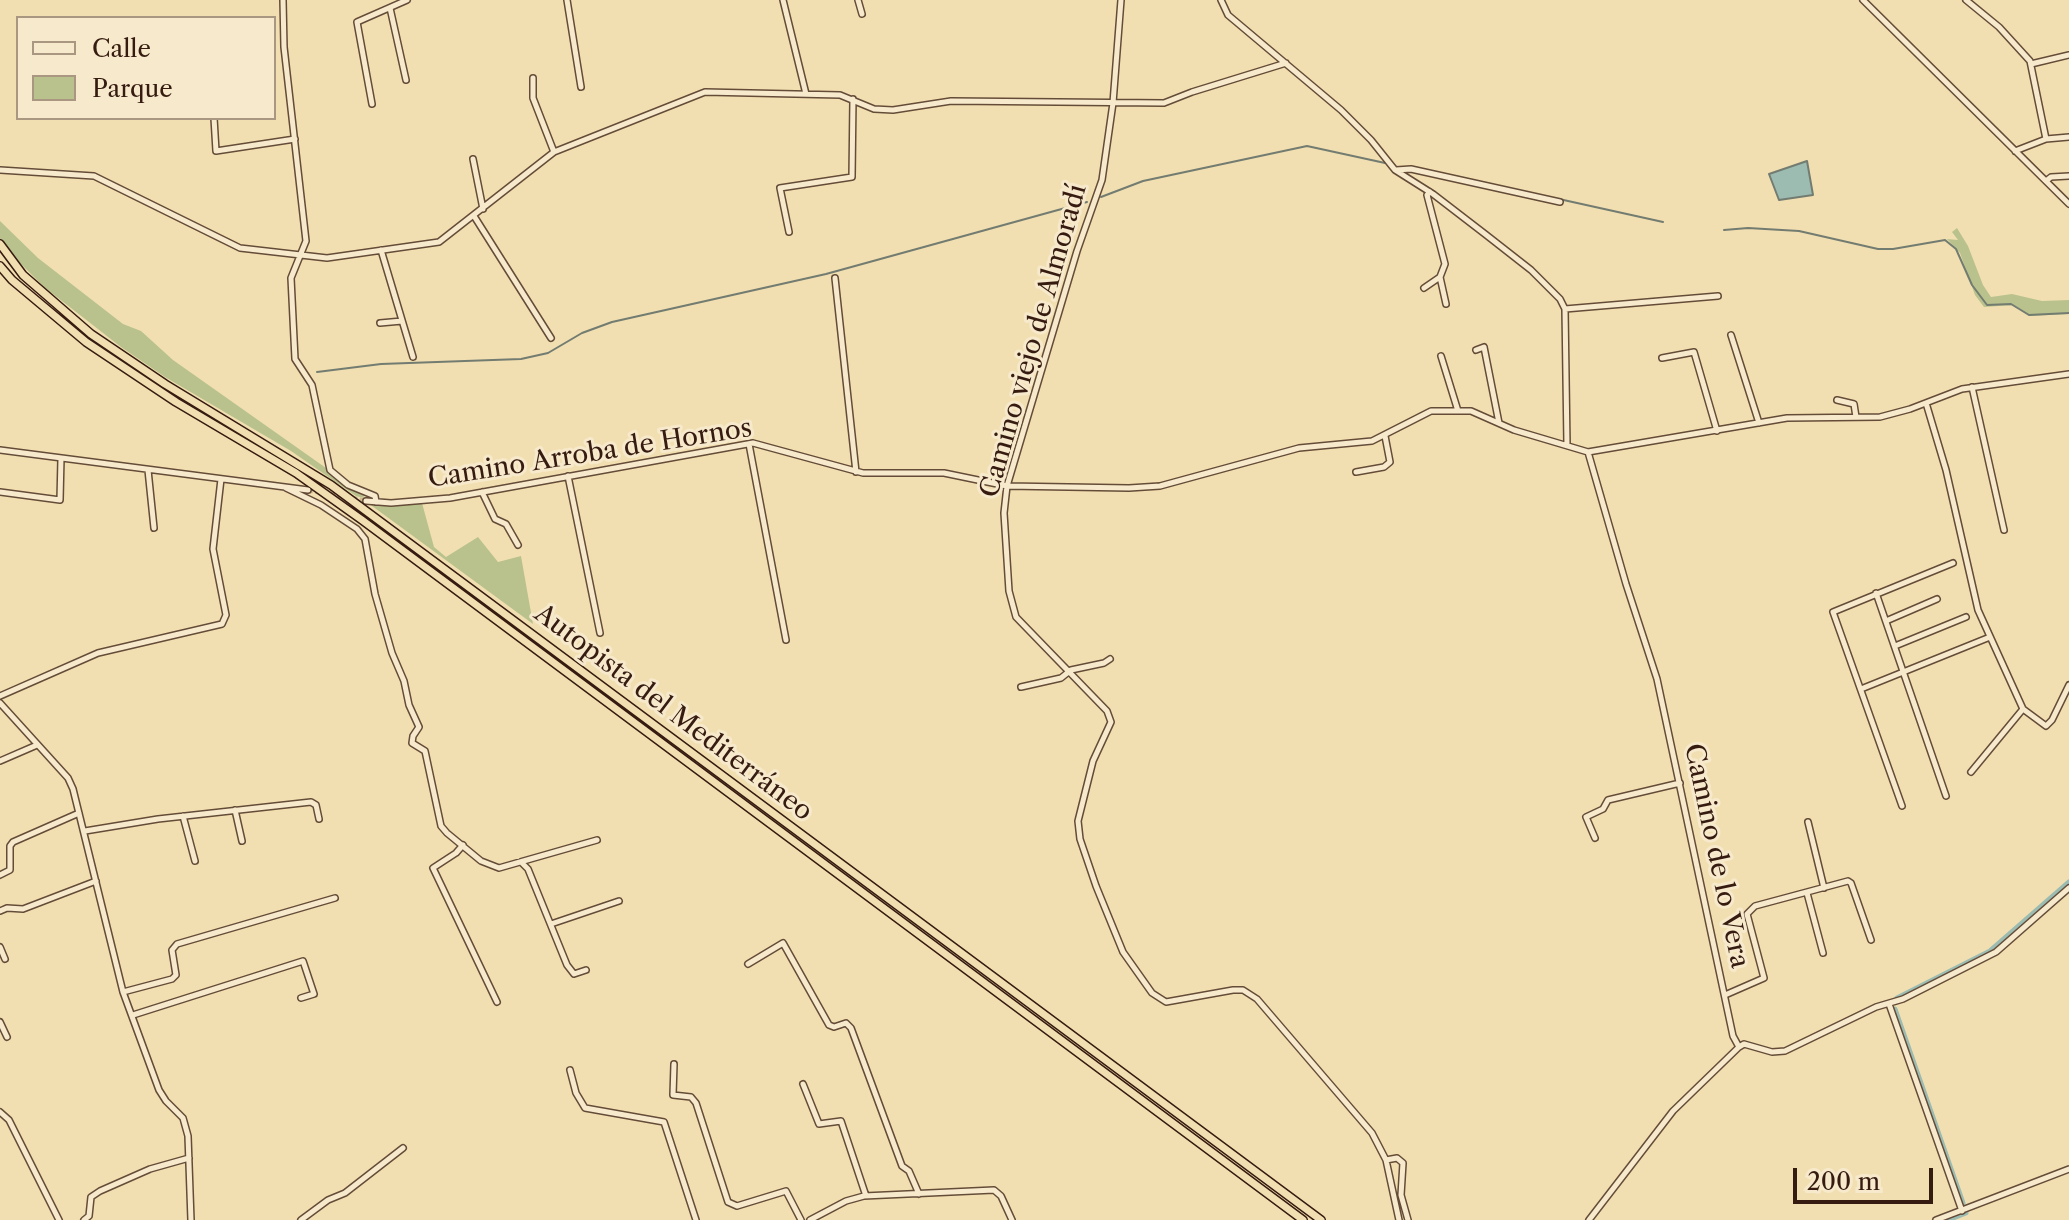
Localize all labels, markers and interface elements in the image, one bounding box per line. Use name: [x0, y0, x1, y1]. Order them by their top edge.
legend: [16, 16, 276, 120]
text: Calle: [92, 34, 151, 63]
text: Parque: [92, 74, 173, 103]
street label: Camino viejo de Almoradí: [974, 181, 1094, 501]
street label: Camino Arroba de Hornos: [426, 413, 754, 495]
street label: Autopista del Mediterráneo: [528, 598, 818, 828]
street label: Camino de lo Vera: [1677, 741, 1755, 971]
scale bar: [1797, 1152, 1937, 1202]
text: 200 m: [1807, 1167, 1880, 1196]

